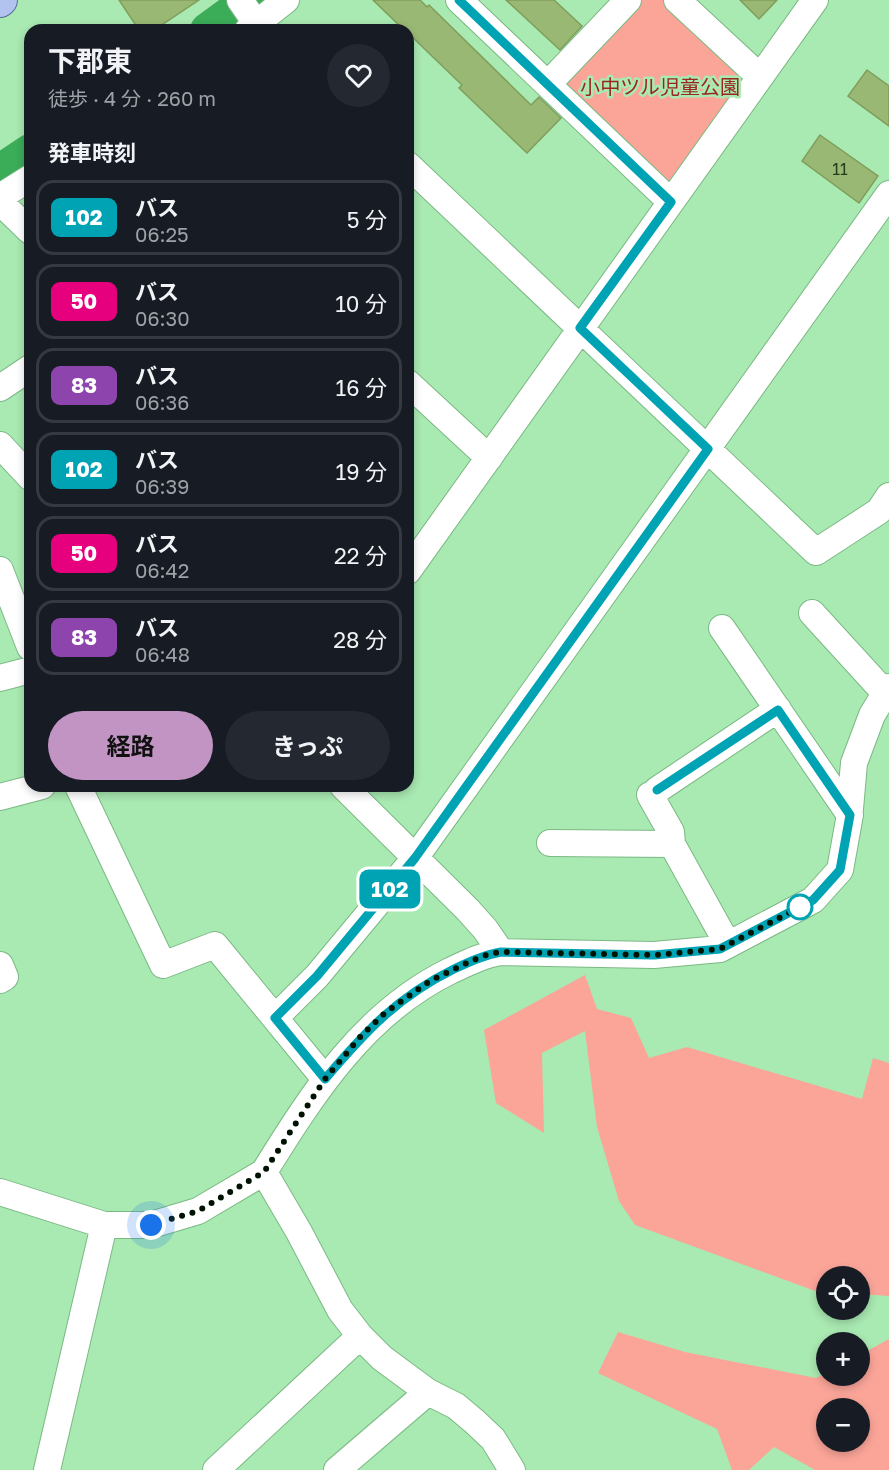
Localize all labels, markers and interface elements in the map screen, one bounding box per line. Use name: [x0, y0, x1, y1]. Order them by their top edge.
text: 下郡東: [48, 44, 132, 77]
button: heart: [327, 44, 390, 107]
park label: 小中ツル児童公園: [580, 74, 740, 98]
text: 徒歩 · 4 分 · 260 m: [48, 86, 216, 110]
text: 発車時刻: [48, 139, 136, 166]
house number: 11: [832, 159, 848, 179]
text: バス: [135, 194, 179, 221]
text: 102: [65, 204, 103, 230]
text: 5 分: [347, 206, 387, 233]
text: 06:25: [135, 222, 189, 246]
text: バス: [135, 278, 179, 305]
text: 50: [71, 288, 97, 314]
text: 10 分: [335, 290, 387, 317]
text: 06:30: [135, 306, 190, 330]
text: バス: [135, 362, 179, 389]
text: 83: [71, 372, 97, 398]
text: 16 分: [336, 374, 387, 401]
text: 06:36: [135, 390, 189, 414]
text: バス: [135, 446, 179, 473]
text: 102: [65, 456, 103, 482]
text: 19 分: [336, 458, 387, 485]
text: 06:39: [135, 474, 189, 498]
text: バス: [135, 530, 179, 557]
text: 50: [71, 540, 97, 566]
text: 22 分: [334, 542, 387, 569]
text: 06:42: [135, 558, 189, 582]
text: バス: [135, 614, 179, 641]
text: 83: [71, 624, 97, 650]
text: 28 分: [333, 626, 387, 653]
text: 06:48: [135, 642, 190, 666]
button: 経路: [48, 711, 213, 780]
button: きっぷ: [225, 711, 390, 780]
line badge: 102: [356, 870, 424, 908]
text: 102: [371, 876, 409, 902]
unlabelled marker: [787, 894, 813, 920]
your location: [136, 1210, 166, 1240]
map controls: [816, 1266, 870, 1452]
button: locate: [816, 1266, 870, 1320]
button: +: [816, 1332, 870, 1386]
button: −: [816, 1398, 870, 1452]

